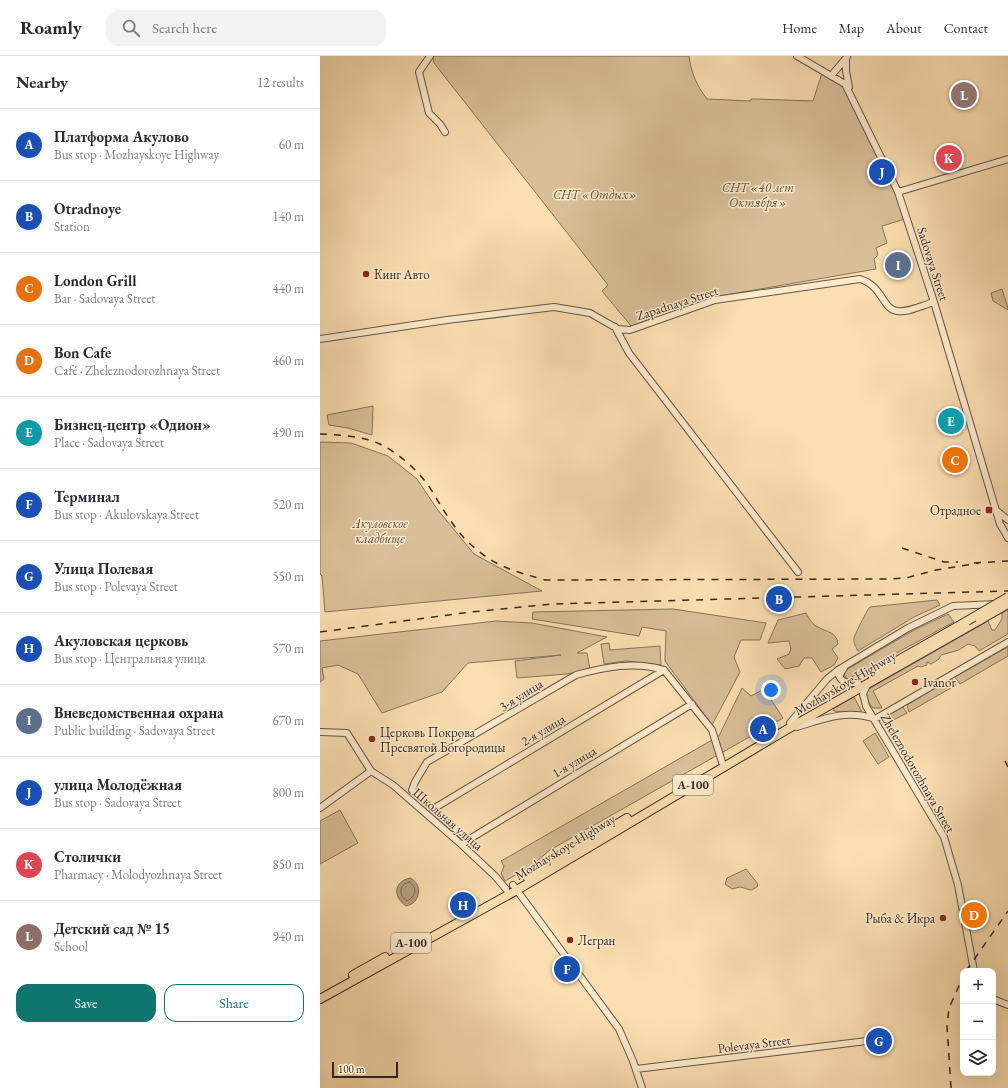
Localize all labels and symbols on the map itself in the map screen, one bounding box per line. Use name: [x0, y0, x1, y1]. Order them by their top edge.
pin: L: [951, 80, 977, 110]
pin: K: [936, 143, 962, 173]
pin: J: [869, 157, 895, 187]
park label: СНТ «40 лет Октября»: [722, 179, 794, 211]
park label: СНТ «Отдых»: [553, 186, 637, 203]
street label: Sadovaya Street: [913, 225, 953, 303]
pin: I: [885, 250, 911, 280]
place label: Кинг Авто: [374, 266, 430, 283]
marker: Кинг Авто: [361, 269, 371, 279]
street label: Zapadnaya Street: [634, 282, 720, 324]
pin: E: [938, 406, 964, 436]
pin: C: [942, 445, 968, 475]
place label: Отрадное: [930, 502, 981, 519]
marker: Отрадное: [984, 505, 994, 515]
park label: Акуловское кладбище: [351, 515, 408, 547]
pin: B: [766, 584, 792, 614]
street label: Mozhayskoye Highway: [791, 647, 899, 719]
street label: 3-я улица: [496, 674, 547, 715]
place label: Ivanor: [923, 674, 956, 691]
marker: Ivanor: [910, 677, 920, 687]
your location: [761, 680, 781, 700]
street label: 2-я улица: [518, 710, 569, 750]
street label: Zheleznodorozhnaya Street: [877, 710, 959, 836]
pin: A: [750, 714, 776, 744]
place label: Церковь Покрова Пресвятой Богородицы: [380, 724, 505, 756]
marker: Церковь Покрова Пресвятой Богородицы: [367, 734, 377, 744]
street label: 1-я улица: [549, 742, 600, 782]
road number: А-100: [673, 775, 713, 795]
street label: Школьная улица: [409, 784, 487, 855]
street label: Mozhayskoye Highway: [511, 810, 619, 884]
pin: H: [450, 890, 476, 920]
pin: D: [961, 900, 987, 930]
place label: Рыба & Икра: [865, 910, 936, 927]
marker: Рыба & Икра: [938, 913, 948, 923]
place label: Легран: [578, 932, 616, 949]
road number: А-100: [391, 933, 431, 953]
marker: Легран: [565, 935, 575, 945]
pin: F: [554, 954, 580, 984]
pin: G: [866, 1026, 892, 1056]
street label: Polevaya Street: [717, 1031, 791, 1057]
scale bar: [332, 1060, 398, 1079]

